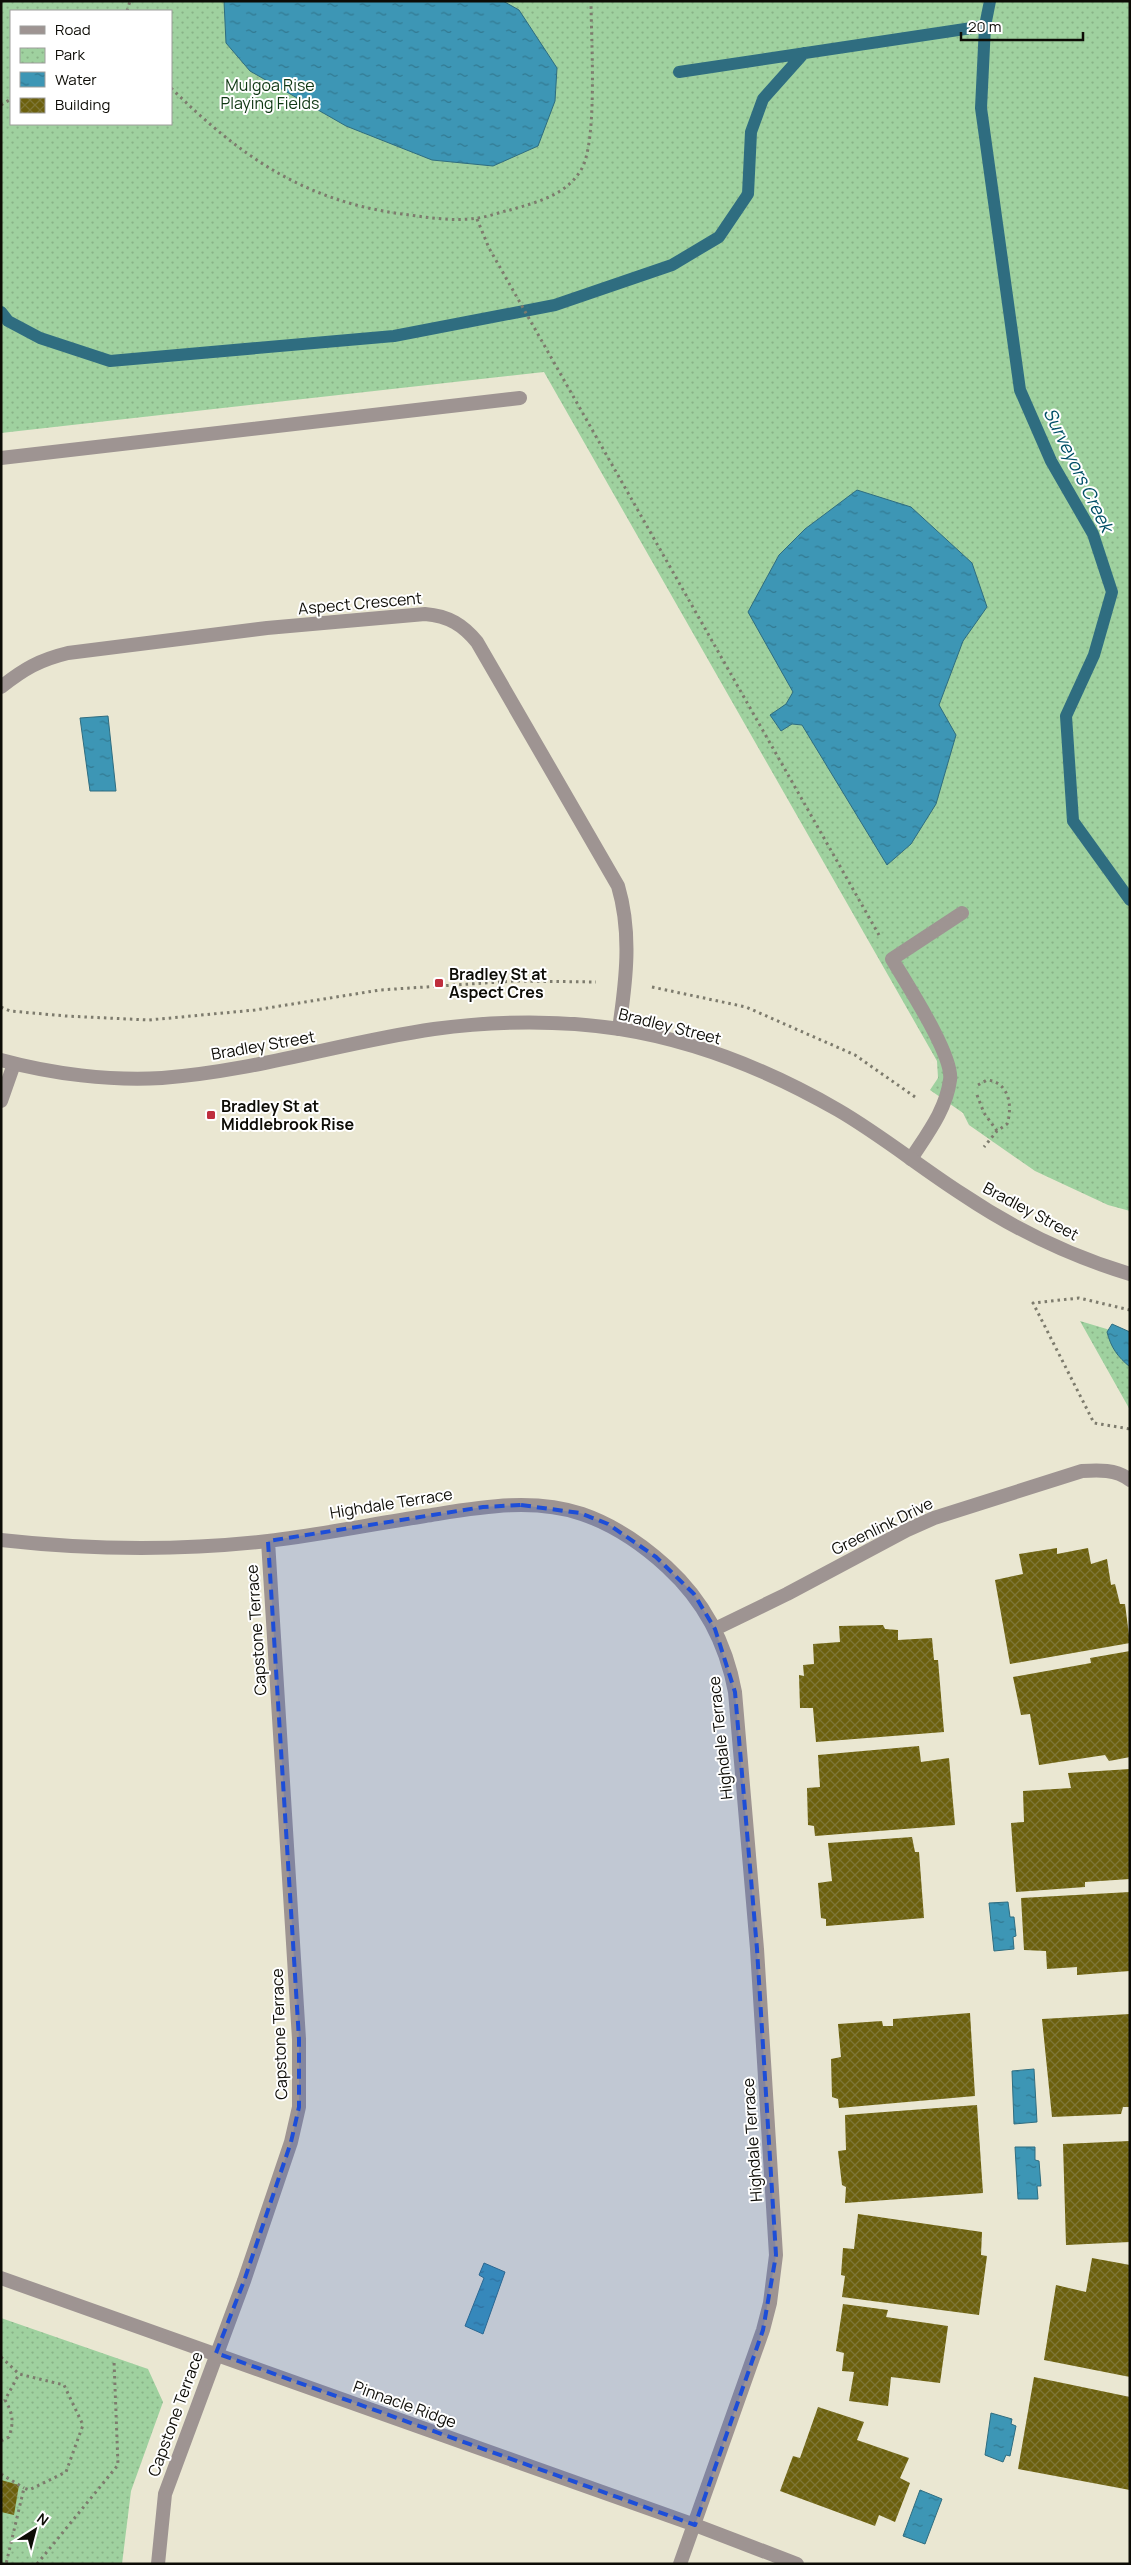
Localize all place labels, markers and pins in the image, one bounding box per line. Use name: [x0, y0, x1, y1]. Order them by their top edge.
place label: Bradley St at Aspect Cres: [449, 963, 547, 1003]
marker: Bradley St at Aspect Cres: [433, 977, 445, 989]
place label: Bradley St at Middlebrook Rise: [221, 1095, 354, 1135]
marker: Bradley St at Middlebrook Rise: [205, 1109, 217, 1121]

